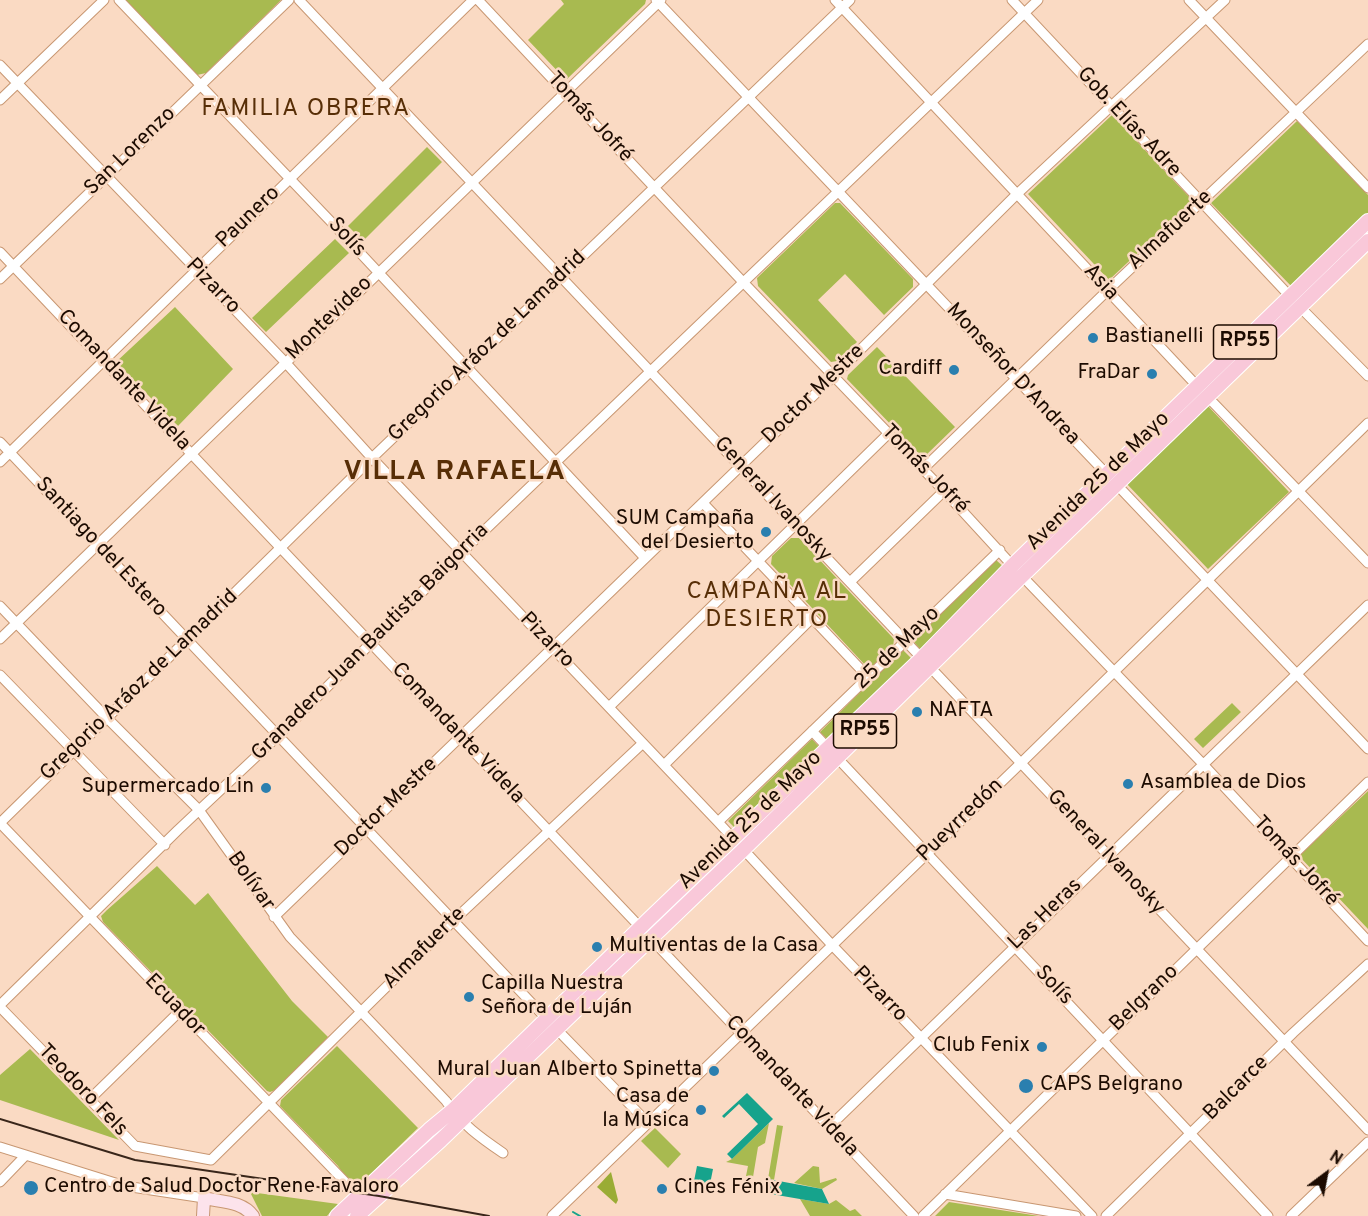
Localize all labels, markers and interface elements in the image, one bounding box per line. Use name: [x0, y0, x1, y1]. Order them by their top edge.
street label: Gob. Elías Adre: [1071, 63, 1185, 183]
street label: Tomás Jofré: [541, 68, 637, 168]
district label: FAMILIA OBRERA: [201, 96, 411, 124]
street label: San Lorenzo: [80, 102, 182, 202]
street label: Paunero: [212, 182, 286, 254]
street label: Almafuerte: [1124, 186, 1218, 276]
street label: Solís: [322, 213, 370, 263]
street label: Gregorio Aráoz de Lamadrid: [384, 246, 592, 448]
street label: Pizarro: [179, 254, 245, 320]
street label: Asia: [1077, 260, 1123, 306]
street label: Montevideo: [282, 272, 378, 366]
street label: Monseñor D'Andrea: [940, 299, 1084, 451]
street label: Comandante Videla: [51, 305, 195, 457]
place label: Bastianelli: [1105, 325, 1204, 351]
road number: RP55: [1214, 325, 1276, 359]
marker: Bastianelli: [1086, 331, 1100, 345]
street label: Doctor Mestre: [758, 340, 870, 450]
place label: Cardiff: [878, 357, 942, 383]
place label: FraDar: [1078, 361, 1140, 387]
marker: Cardiff: [947, 363, 961, 377]
marker: FraDar: [1145, 367, 1159, 381]
street label: Avenida 25 de Mayo: [1022, 407, 1176, 557]
street label: Tomás Jofré: [875, 420, 973, 520]
street label: General Ivanosky: [708, 432, 836, 568]
district label: VILLA RAFAELA: [344, 458, 566, 490]
street label: Santiago del Estero: [29, 473, 171, 623]
place label: SUM Campaña del Desierto: [616, 507, 754, 557]
street label: Granadero Juan Bautista Baigorria: [247, 519, 495, 767]
marker: SUM Campaña del Desierto: [759, 525, 773, 539]
district label: CAMPAÑA AL DESIERTO: [686, 579, 848, 635]
street label: Gregorio Aráoz de Lamadrid: [36, 585, 244, 787]
street label: 25 de Mayo: [850, 602, 946, 696]
street label: Pizarro: [513, 608, 579, 674]
street label: Comandante Videla: [385, 658, 529, 810]
place label: NAFTA: [929, 699, 993, 725]
marker: NAFTA: [910, 705, 924, 719]
road number: RP55: [834, 714, 896, 748]
street label: Avenida 25 de Mayo: [674, 746, 828, 896]
street label: Doctor Mestre: [331, 753, 443, 863]
place label: Asamblea de Dios: [1140, 771, 1306, 797]
street label: Pueyrredón: [913, 774, 1009, 868]
place label: Supermercado Lin: [81, 775, 254, 801]
marker: Asamblea de Dios: [1121, 777, 1135, 791]
marker: Supermercado Lin: [259, 781, 273, 795]
street label: General Ivanosky: [1041, 785, 1169, 921]
street label: Tomás Jofré: [1247, 812, 1343, 912]
street label: Bolívar: [221, 848, 279, 916]
street label: Las Heras: [1004, 874, 1088, 956]
street label: Almafuerte: [379, 903, 471, 995]
place label: Multiventas de la Casa: [609, 934, 818, 960]
marker: Multiventas de la Casa: [590, 940, 604, 954]
street label: Belgrano: [1105, 960, 1185, 1038]
street label: Solís: [1029, 961, 1077, 1011]
street label: Pizarro: [846, 962, 912, 1028]
street label: Ecuador: [138, 970, 210, 1042]
place label: Capilla Nuestra Señora de Luján: [481, 972, 632, 1022]
marker: Capilla Nuestra Señora de Luján: [462, 990, 476, 1004]
street label: Comandante Videla: [719, 1011, 863, 1163]
place label: Club Fenix: [933, 1034, 1030, 1060]
street label: Teodoro Fels: [32, 1040, 132, 1142]
marker: Club Fenix: [1035, 1040, 1049, 1054]
street label: Balcarce: [1199, 1051, 1275, 1127]
place label: Mural Juan Alberto Spinetta: [437, 1058, 702, 1084]
marker: Mural Juan Alberto Spinetta: [707, 1064, 721, 1078]
place label: CAPS Belgrano: [1040, 1073, 1183, 1099]
marker: CAPS Belgrano: [1017, 1077, 1035, 1095]
place label: Casa de la Música: [602, 1085, 689, 1135]
marker: Casa de la Música: [694, 1103, 708, 1117]
north arrow: [1296, 1144, 1356, 1204]
text: N: [1325, 1147, 1346, 1170]
place label: Centro de Salud Doctor Rene Favaloro: [44, 1175, 399, 1201]
place label: Cines Fénix: [674, 1176, 780, 1202]
marker: Centro de Salud Doctor Rene Favaloro: [22, 1179, 40, 1197]
marker: Cines Fénix: [655, 1182, 669, 1196]

